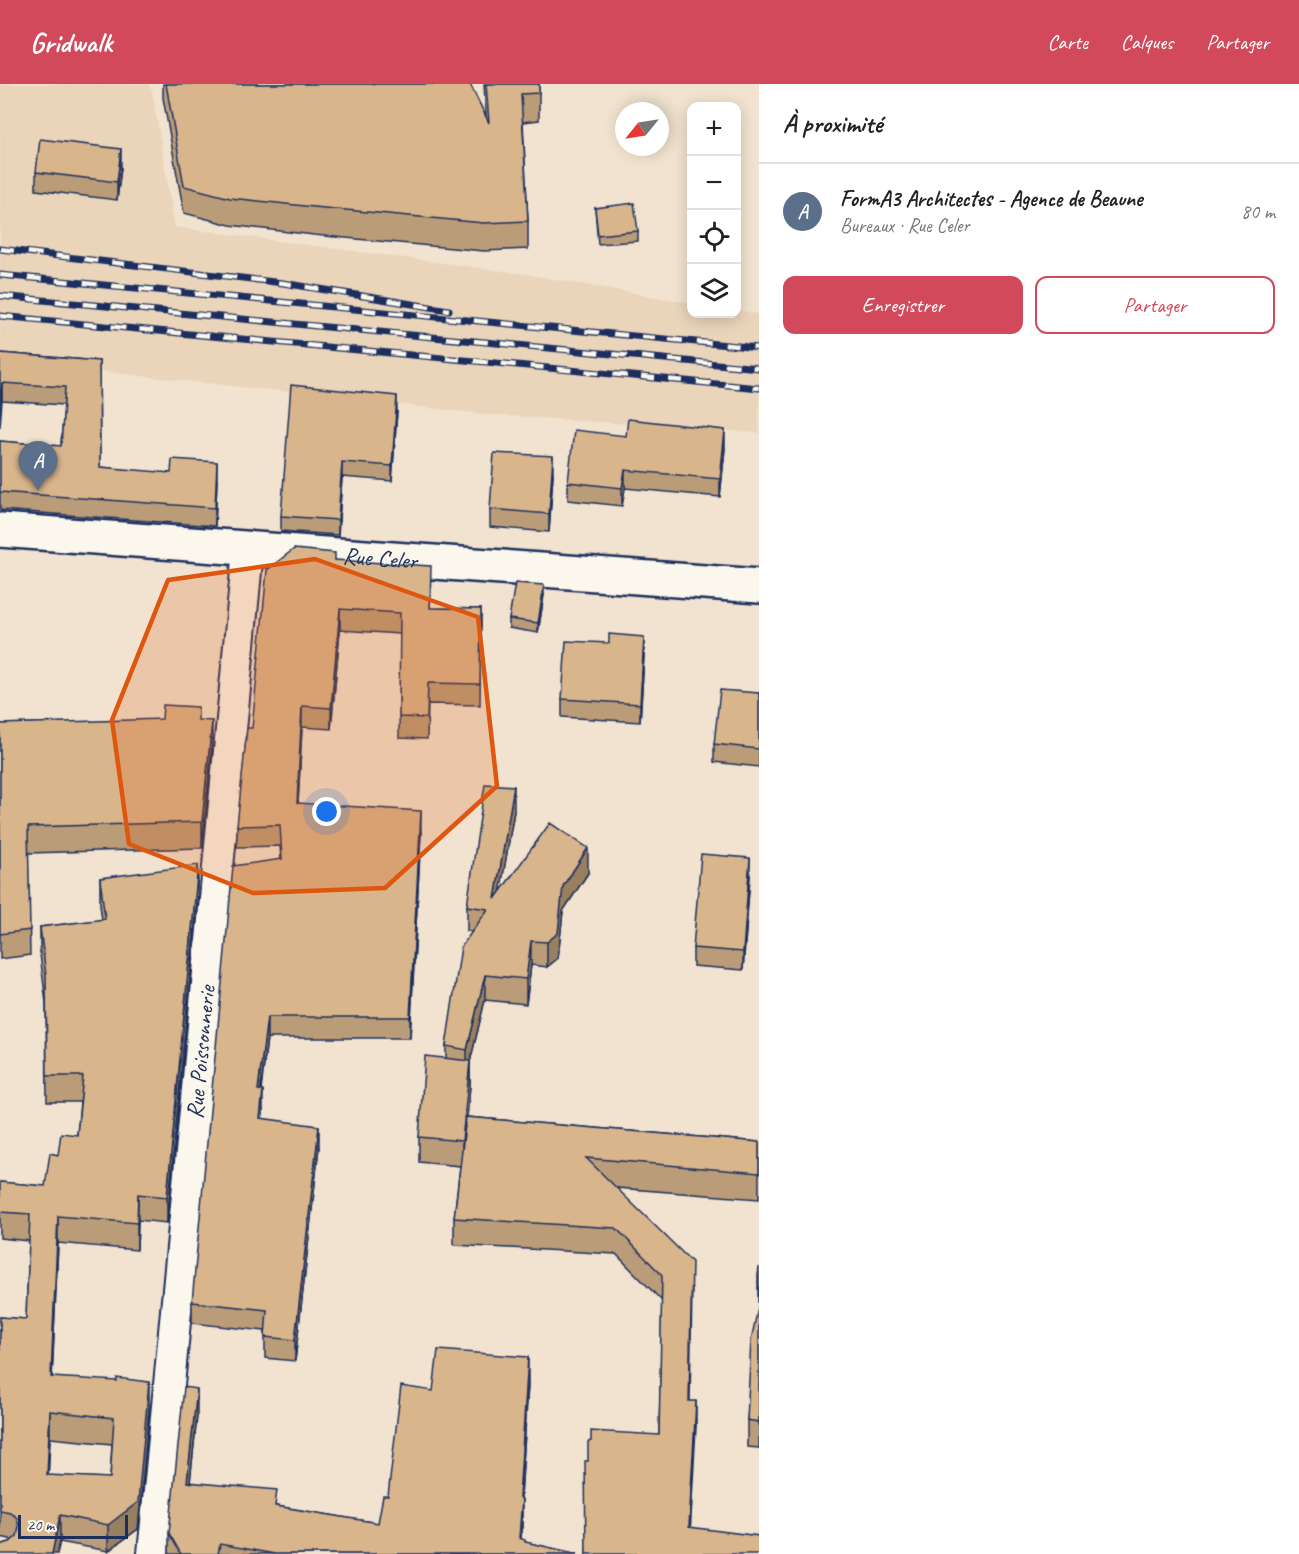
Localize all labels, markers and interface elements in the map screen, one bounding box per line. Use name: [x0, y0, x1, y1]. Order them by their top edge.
text: Gridwalk: [30, 25, 112, 60]
text: Carte: [1047, 29, 1088, 55]
text: Calques: [1121, 29, 1173, 55]
text: Partager: [1206, 29, 1269, 55]
north arrow: [615, 102, 669, 156]
map controls: [687, 102, 741, 318]
button: +: [687, 102, 741, 156]
text: À proximité: [783, 107, 882, 140]
button: −: [687, 156, 741, 210]
text: FormA3 Architectes - Agence de Beaune: [840, 185, 1142, 213]
text: A: [797, 199, 808, 224]
text: 80 m: [1241, 199, 1275, 224]
button: locate: [687, 210, 741, 264]
text: Bureaux · Rue Celer: [840, 213, 969, 238]
button: layers: [687, 264, 741, 318]
button: Enregistrer: [783, 276, 1023, 334]
button: Partager: [1035, 276, 1275, 334]
pin: A: [18, 442, 57, 491]
street label: Rue Celer: [342, 540, 421, 576]
your location: [312, 797, 341, 826]
street label: Rue Poissonnerie: [179, 982, 222, 1120]
scale bar: [18, 1512, 128, 1540]
text: 20 m: [27, 1515, 54, 1535]

